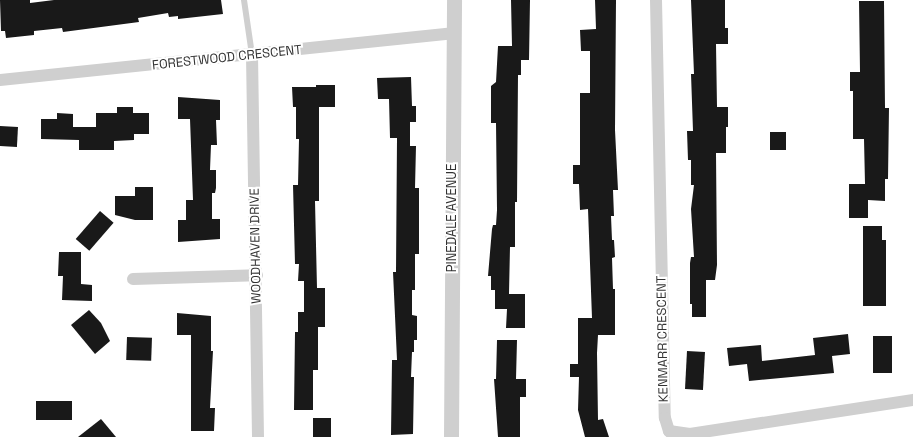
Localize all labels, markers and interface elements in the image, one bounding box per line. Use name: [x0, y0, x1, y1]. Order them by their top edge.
street label: FORESTWOOD CRESCENT: [151, 42, 303, 74]
street label: PINEDALE AVENUE: [444, 164, 460, 272]
street label: WOODHAVEN DRIVE: [247, 188, 265, 304]
street label: KENMARR CRESCENT: [654, 275, 672, 403]

